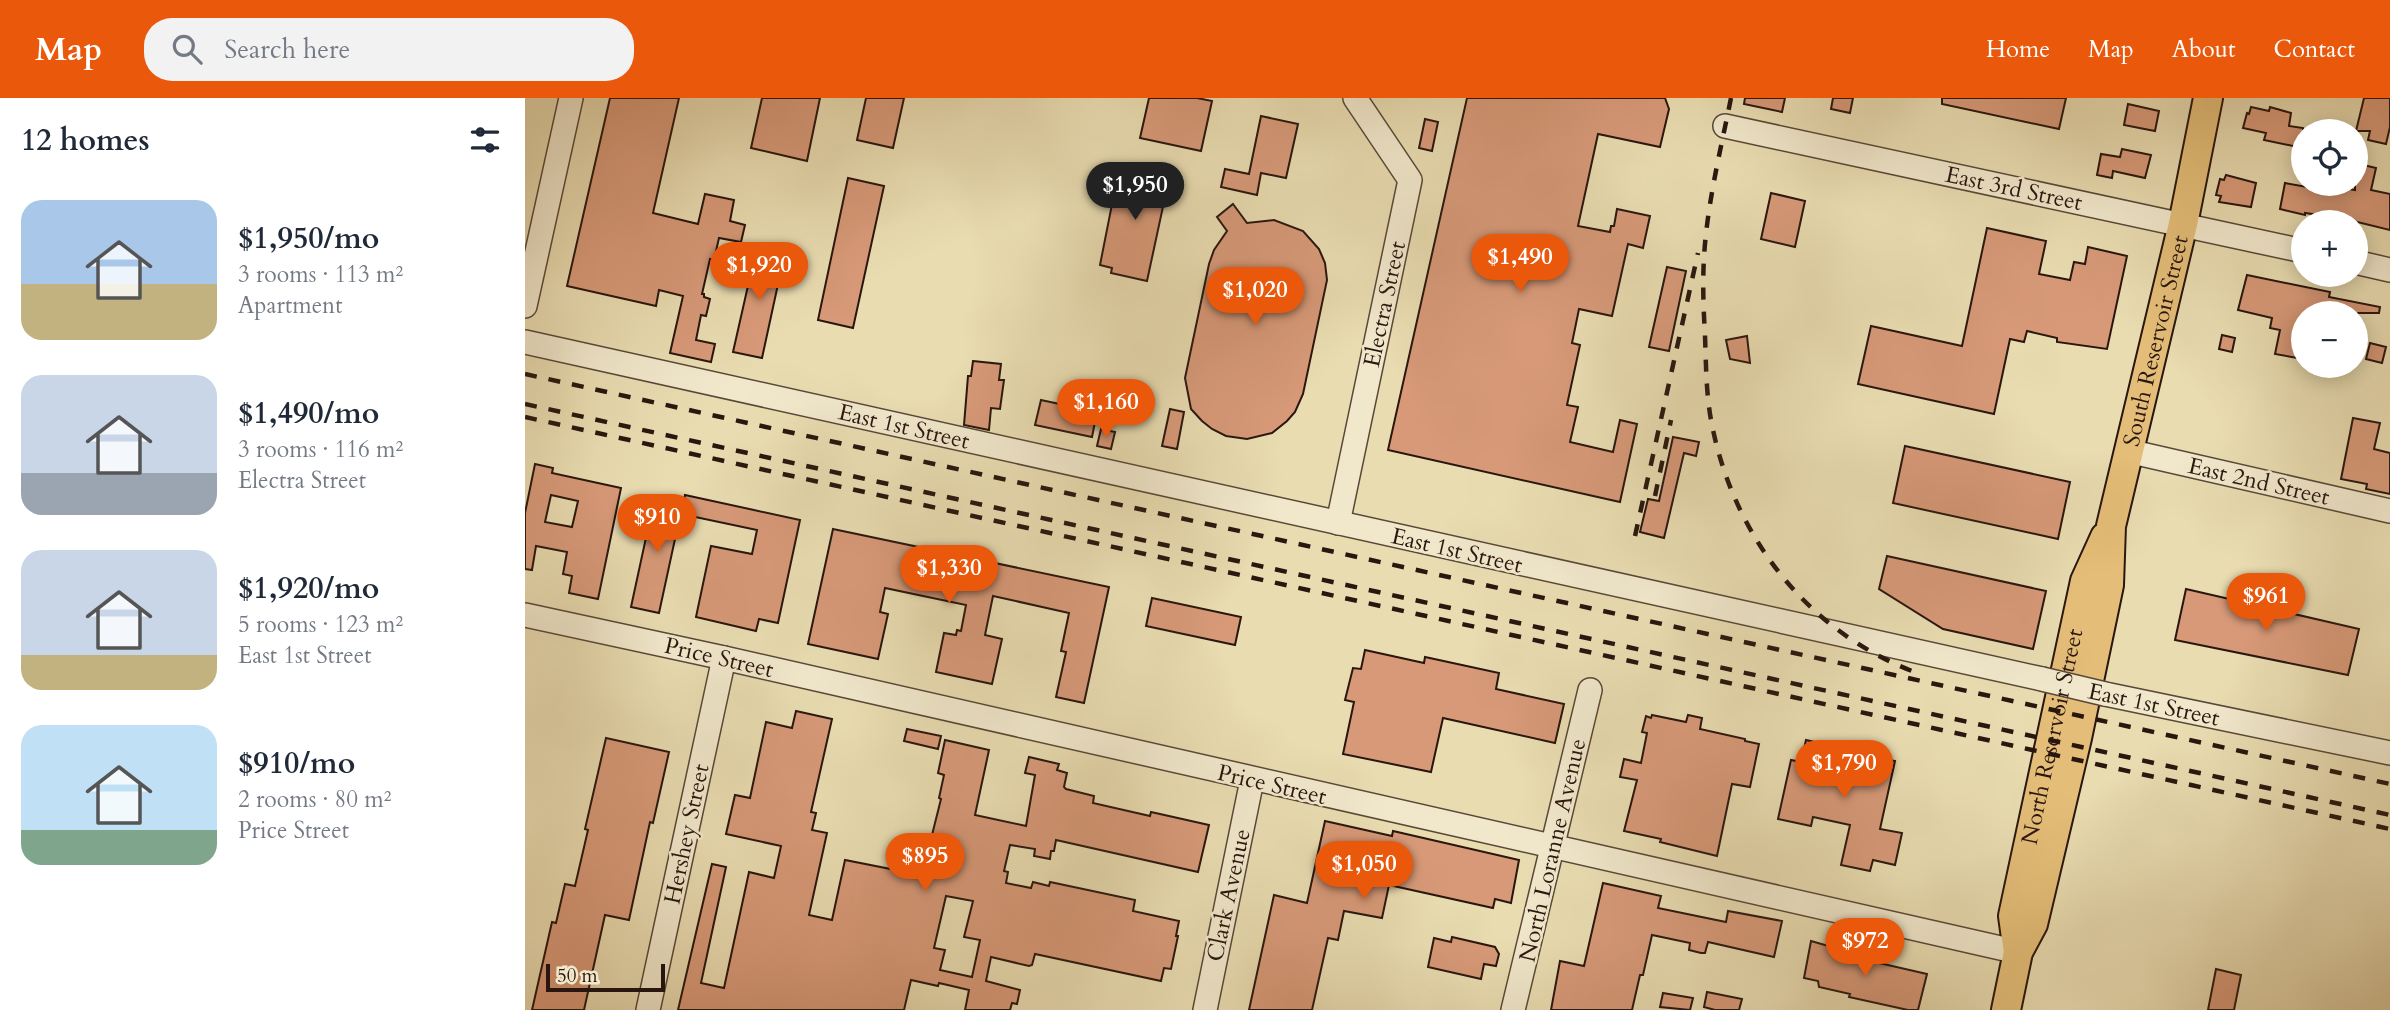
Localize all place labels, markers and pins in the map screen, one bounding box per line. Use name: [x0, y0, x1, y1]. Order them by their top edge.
pin: $1,950: [1078, 162, 1192, 222]
pin: $1,490: [1463, 234, 1577, 294]
pin: $1,920: [702, 242, 816, 302]
pin: $1,020: [1198, 268, 1312, 327]
pin: $1,160: [1049, 380, 1163, 439]
pin: $910: [616, 494, 698, 554]
pin: $1,330: [892, 546, 1006, 605]
pin: $961: [2225, 574, 2307, 633]
pin: $1,790: [1787, 740, 1901, 800]
pin: $895: [884, 834, 966, 893]
pin: $1,050: [1307, 842, 1421, 901]
pin: $972: [1824, 918, 1906, 978]

